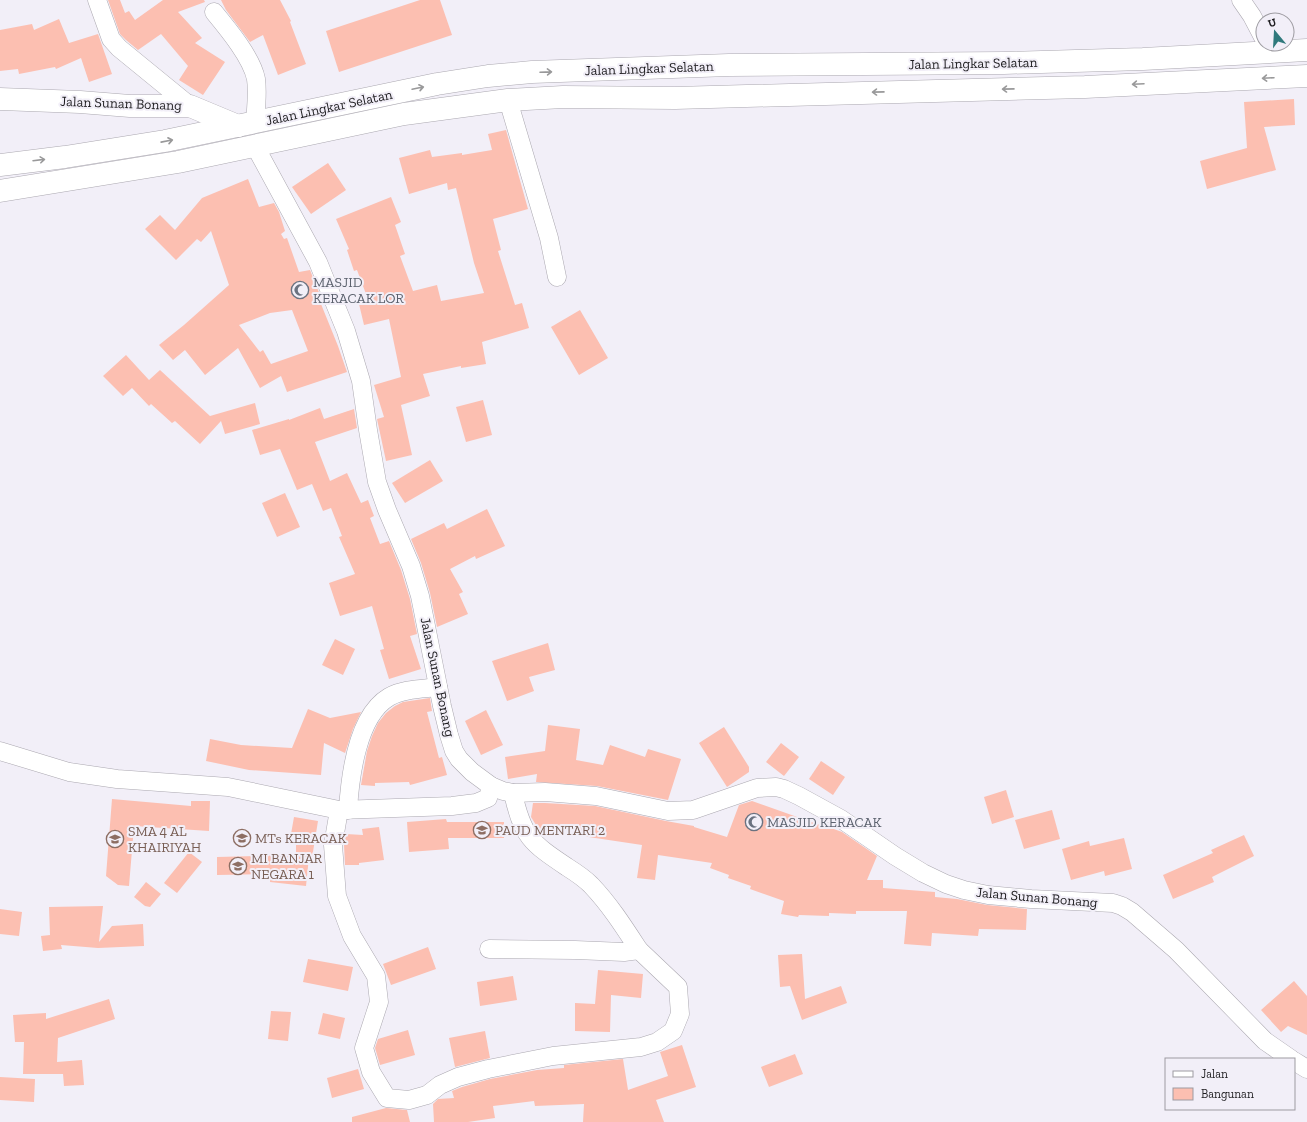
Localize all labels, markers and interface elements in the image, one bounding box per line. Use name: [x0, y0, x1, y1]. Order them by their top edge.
north arrow: [1255, 12, 1295, 52]
text: U: [1266, 16, 1278, 30]
street label: Jalan Lingkar Selatan: [908, 54, 1038, 73]
street label: Jalan Lingkar Selatan: [584, 58, 714, 79]
one-way arrow: [539, 68, 552, 75]
one-way arrow: [1262, 74, 1275, 82]
one-way arrow: [1132, 81, 1145, 88]
one-way arrow: [411, 84, 424, 92]
one-way arrow: [1002, 85, 1015, 93]
street label: Jalan Lingkar Selatan: [264, 86, 394, 129]
one-way arrow: [872, 89, 885, 96]
street label: Jalan Sunan Bonang: [60, 93, 183, 114]
one-way arrow: [160, 136, 173, 144]
one-way arrow: [32, 156, 45, 164]
place label: MASJID KERACAK LOR: [313, 274, 404, 307]
mosque icon: MASJID KERACAK LOR: [290, 280, 310, 300]
street label: Jalan Sunan Bonang: [417, 616, 459, 739]
mosque icon: MASJID KERACAK: [744, 812, 764, 832]
place label: MASJID KERACAK: [767, 814, 882, 831]
school or university icon: PAUD MENTARI 2: [472, 820, 492, 840]
place label: PAUD MENTARI 2: [495, 822, 605, 839]
place label: SMA 4 AL KHAIRIYAH: [128, 823, 201, 856]
school or university icon: MTs KERACAK: [232, 828, 252, 848]
school or university icon: SMA 4 AL KHAIRIYAH: [105, 829, 125, 849]
place label: MTs KERACAK: [255, 830, 346, 847]
place label: MI BANJAR NEGARA 1: [251, 850, 322, 883]
school or university icon: MI BANJAR NEGARA 1: [228, 856, 248, 876]
street label: Jalan Sunan Bonang: [976, 884, 1099, 911]
legend: [1165, 1058, 1295, 1110]
text: Jalan: [1201, 1067, 1228, 1081]
text: Bangunan: [1201, 1087, 1254, 1101]

